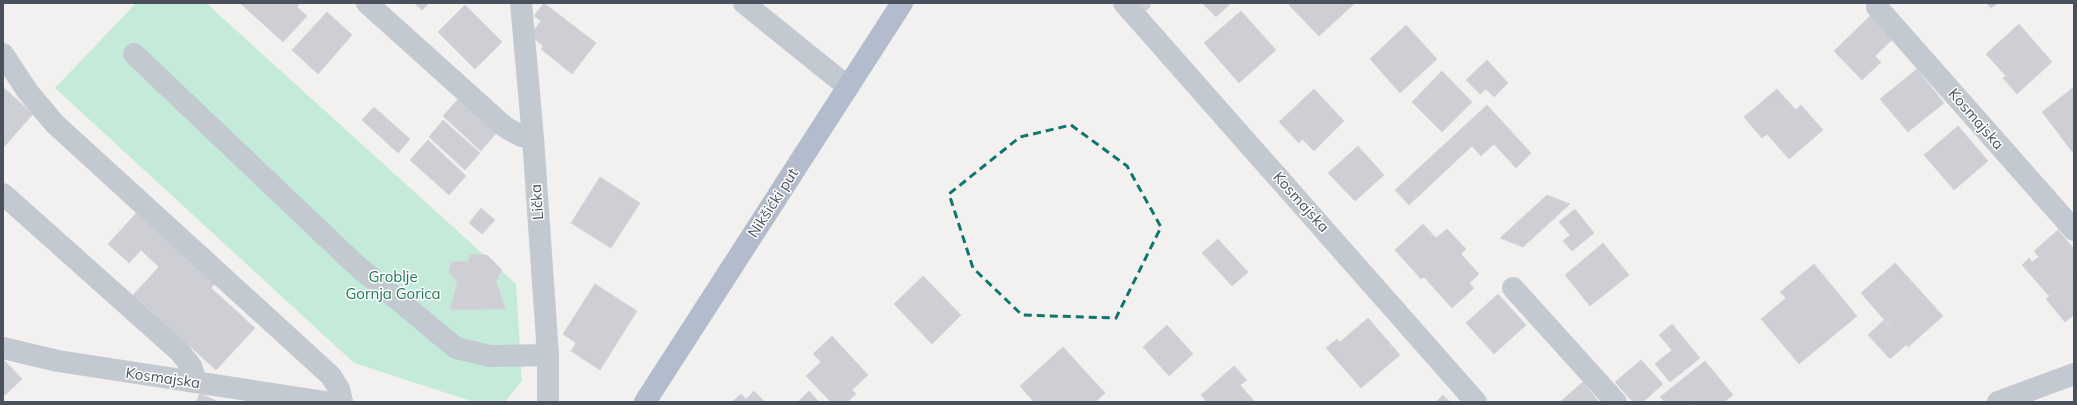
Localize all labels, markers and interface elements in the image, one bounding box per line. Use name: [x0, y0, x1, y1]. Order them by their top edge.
street label: Kosmajska: [1945, 84, 2008, 153]
street label: Nikšićki put: [743, 164, 802, 241]
street label: Kosmajska: [1269, 167, 1334, 236]
street label: Lička: [526, 184, 547, 221]
park label: Groblje Gornja Gorica: [345, 267, 441, 303]
street label: Kosmajska: [125, 363, 202, 392]

